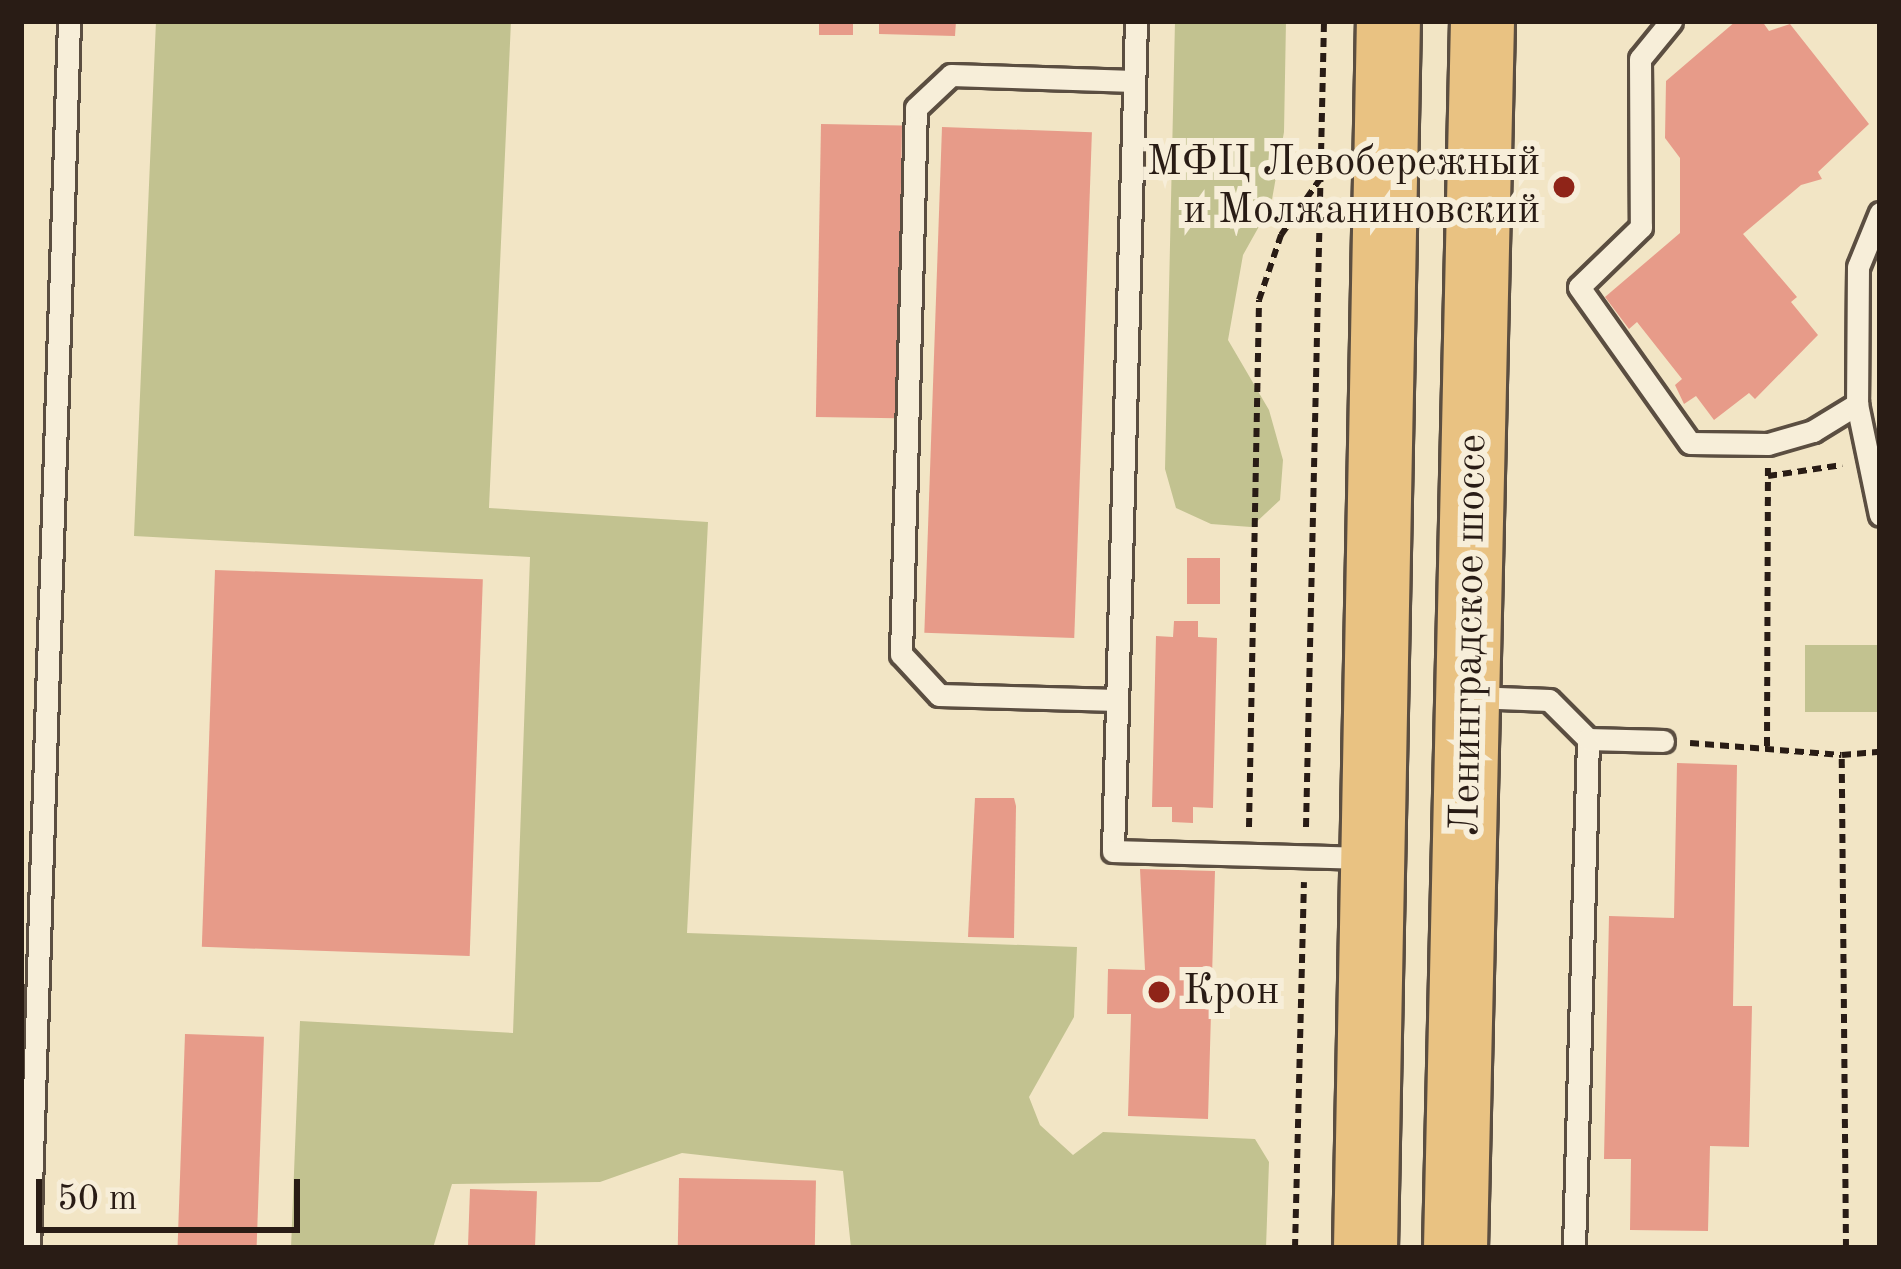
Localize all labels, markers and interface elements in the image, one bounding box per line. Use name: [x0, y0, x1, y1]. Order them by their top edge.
place label: МФЦ Левобережный и Молжаниновский: [1146, 138, 1540, 237]
marker: МФЦ Левобережный и Молжаниновский: [1551, 174, 1577, 200]
street label: Ленинградское шоссе: [1441, 434, 1499, 836]
place label: Крон: [1183, 967, 1279, 1017]
marker: Крон: [1146, 979, 1172, 1005]
scale bar: [42, 1155, 306, 1229]
text: 50 m: [57, 1182, 137, 1218]

